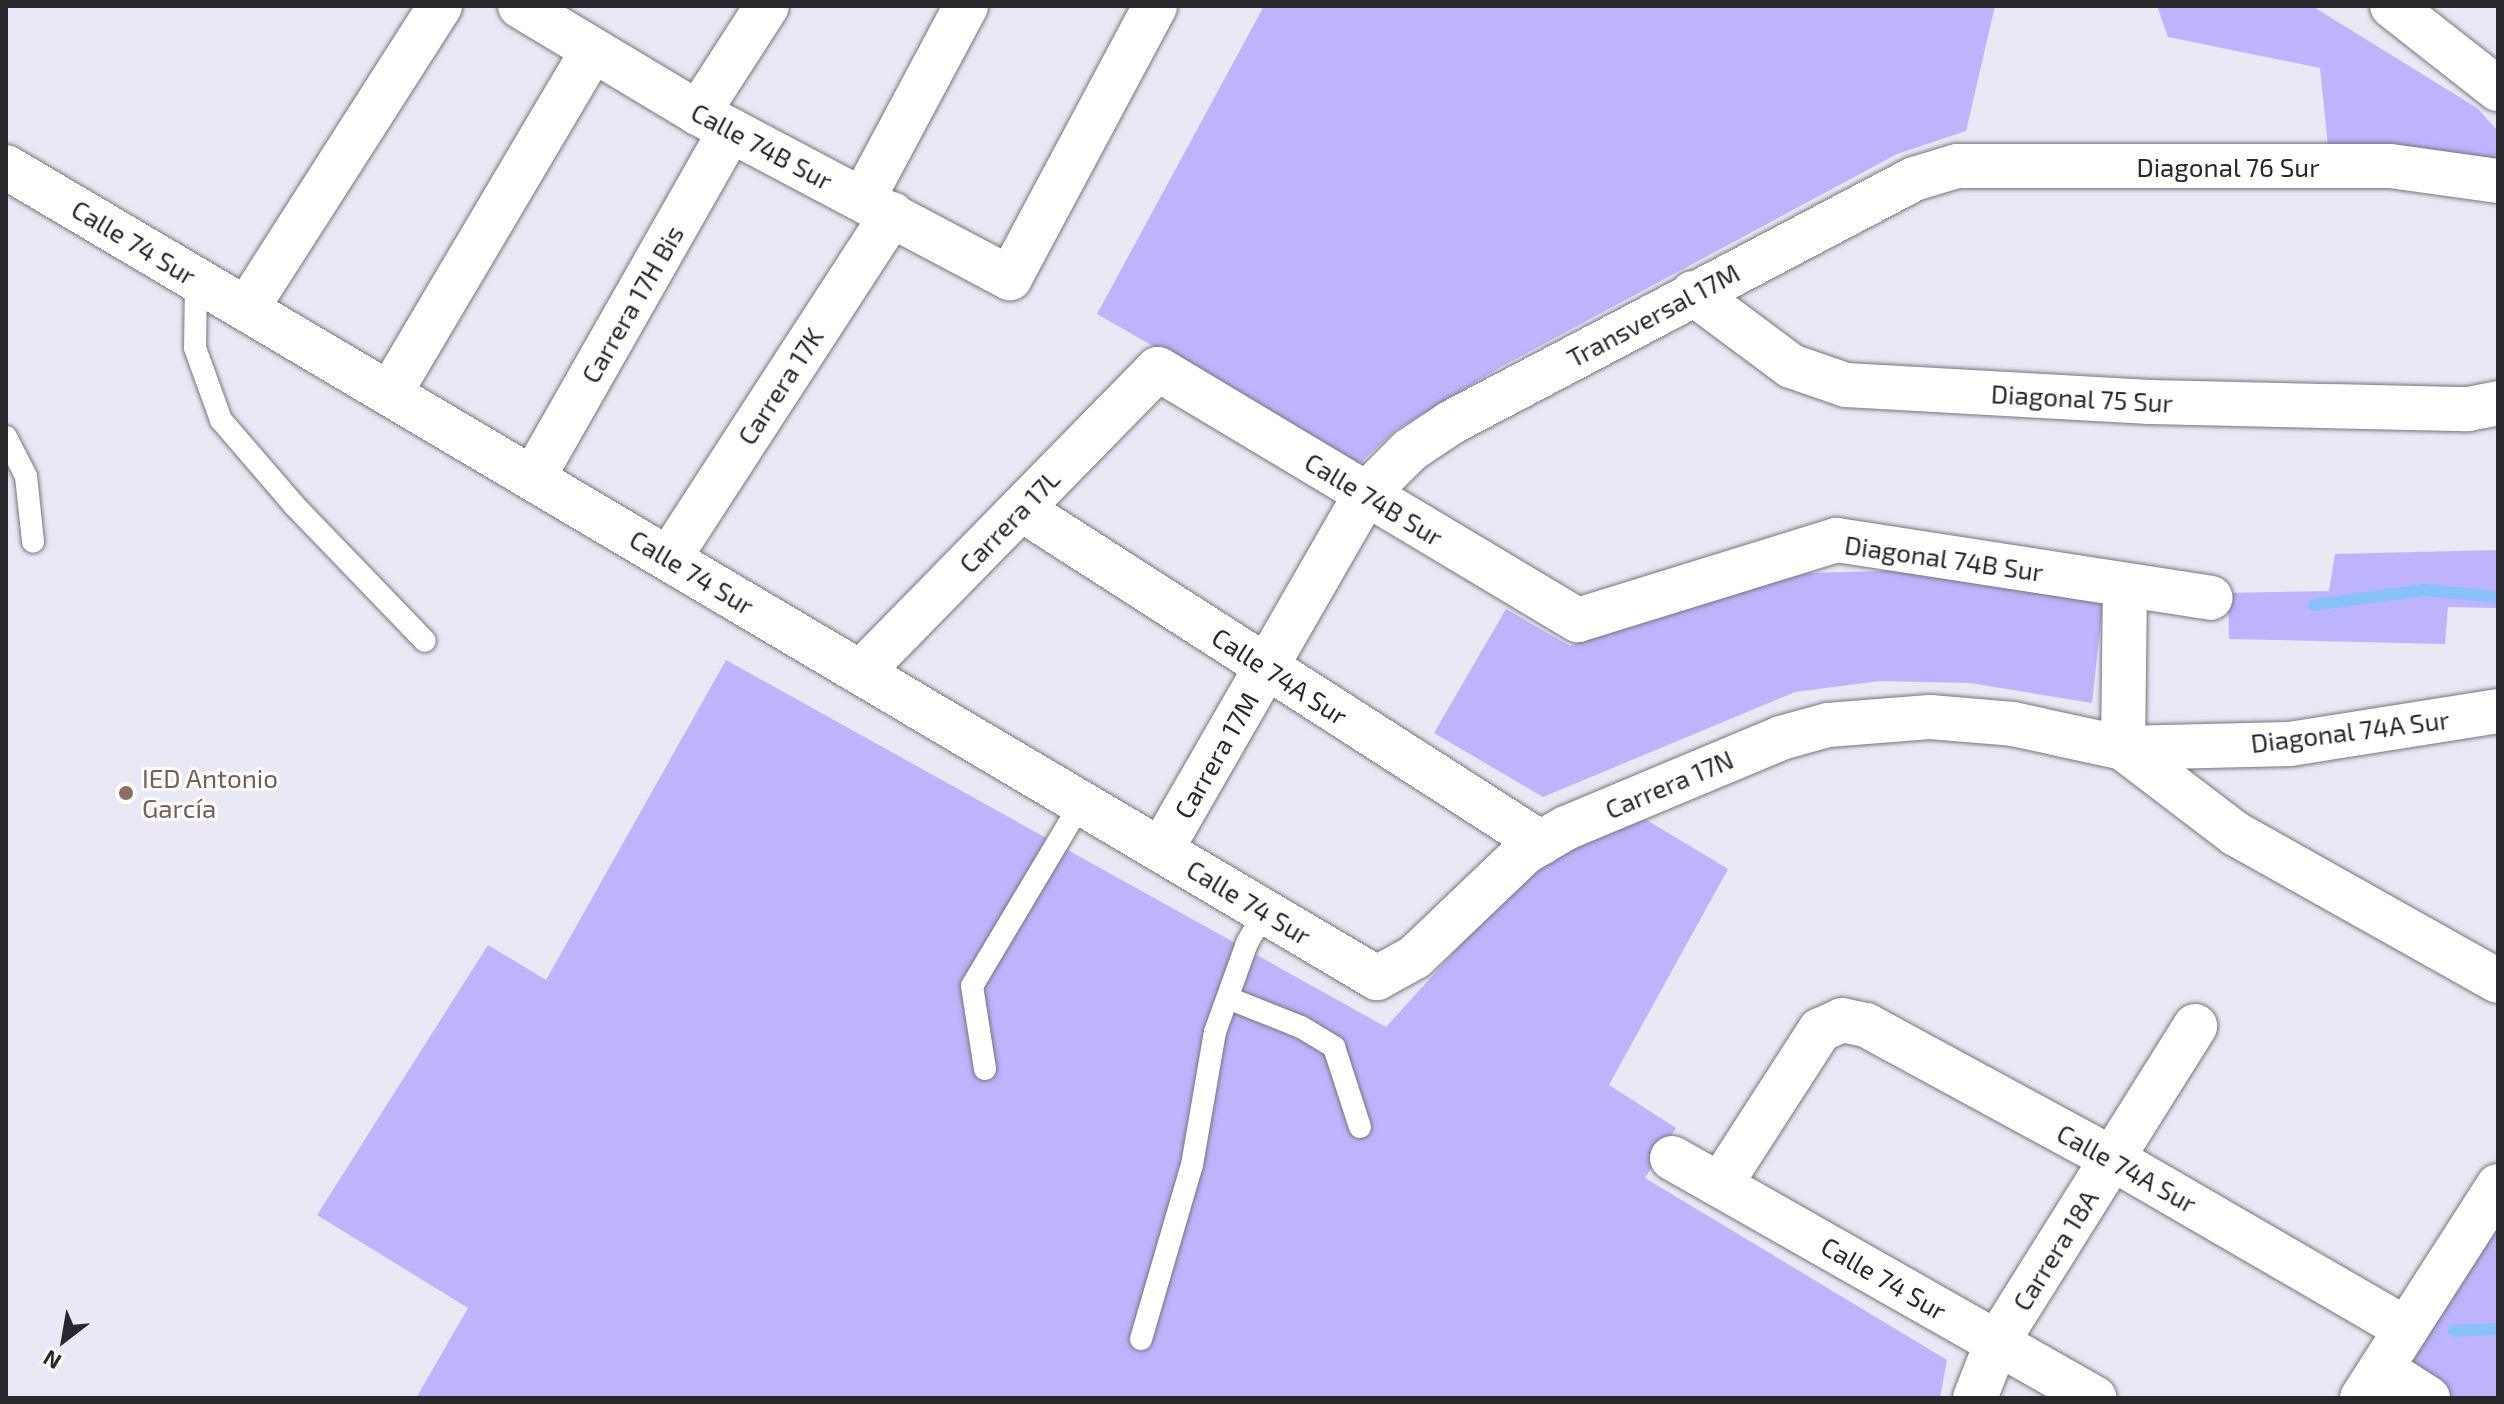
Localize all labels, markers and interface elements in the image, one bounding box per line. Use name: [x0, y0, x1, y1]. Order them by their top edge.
street label: Calle 74B Sur: [686, 96, 838, 196]
street label: Diagonal 76 Sur: [2136, 151, 2320, 183]
street label: Calle 74 Sur: [66, 193, 202, 291]
street label: Carrera 17H Bis: [574, 220, 690, 388]
street label: Transversal 17M: [1561, 256, 1745, 374]
street label: Carrera 17K: [731, 322, 829, 450]
street label: Diagonal 75 Sur: [1990, 378, 2174, 418]
street label: Calle 74B Sur: [1299, 446, 1449, 552]
street label: Carrera 17L: [952, 463, 1066, 579]
street label: Calle 74 Sur: [624, 523, 760, 621]
street label: Diagonal 74B Sur: [1842, 529, 2046, 587]
street label: Calle 74A Sur: [1206, 621, 1354, 731]
street label: Carrera 17M: [1167, 686, 1265, 824]
street label: Diagonal 74A Sur: [2248, 703, 2452, 759]
street label: Carrera 17N: [1600, 743, 1738, 825]
place label: IED Antonio García: [142, 762, 279, 824]
marker: IED Antonio García: [117, 784, 135, 802]
street label: Calle 74 Sur: [1181, 853, 1317, 951]
street label: Calle 74A Sur: [2051, 1117, 2203, 1219]
street label: Carrera 18A: [2006, 1184, 2104, 1316]
street label: Calle 74 Sur: [1816, 1230, 1952, 1326]
north arrow: [24, 1300, 104, 1380]
text: N: [38, 1345, 65, 1376]

